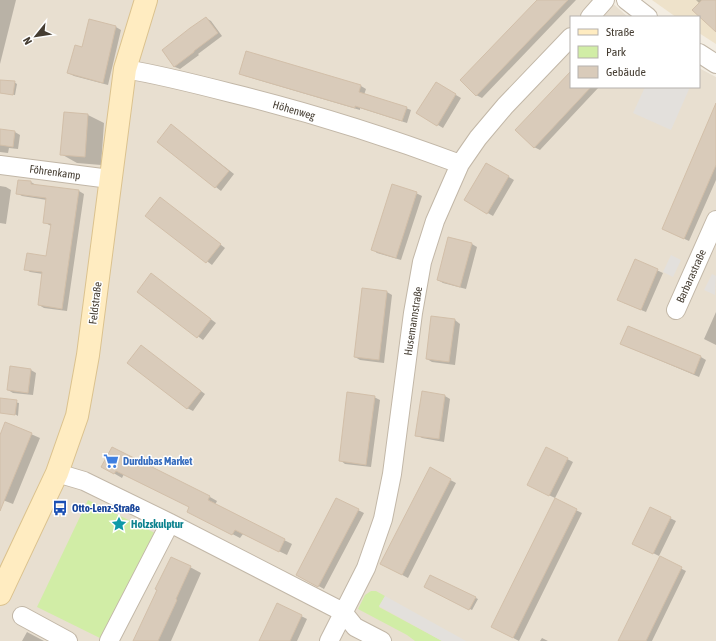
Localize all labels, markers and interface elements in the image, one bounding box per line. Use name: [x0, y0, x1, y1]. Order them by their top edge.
north arrow: [16, 16, 56, 56]
legend: [570, 16, 700, 88]
text: Straße: [606, 25, 634, 39]
text: N: [21, 35, 34, 47]
text: Park: [606, 45, 627, 59]
text: Gebäude: [606, 65, 646, 79]
street label: Höhenweg: [271, 98, 317, 122]
street label: Föhrenkamp: [29, 162, 81, 182]
street label: Barbarastraße: [674, 247, 708, 305]
street label: Feldstraße: [86, 281, 104, 325]
street label: Husemannstraße: [402, 286, 424, 356]
supermarket icon: Durdubas Market: [102, 452, 120, 470]
place label: Durdubas Market: [123, 455, 193, 467]
bus stop icon: Otto-Lenz-Straße: [51, 499, 69, 517]
place label: Otto-Lenz-Straße: [72, 502, 140, 514]
place icon: Holzskulptur: [110, 515, 128, 533]
place label: Holzskulptur: [131, 518, 184, 530]

